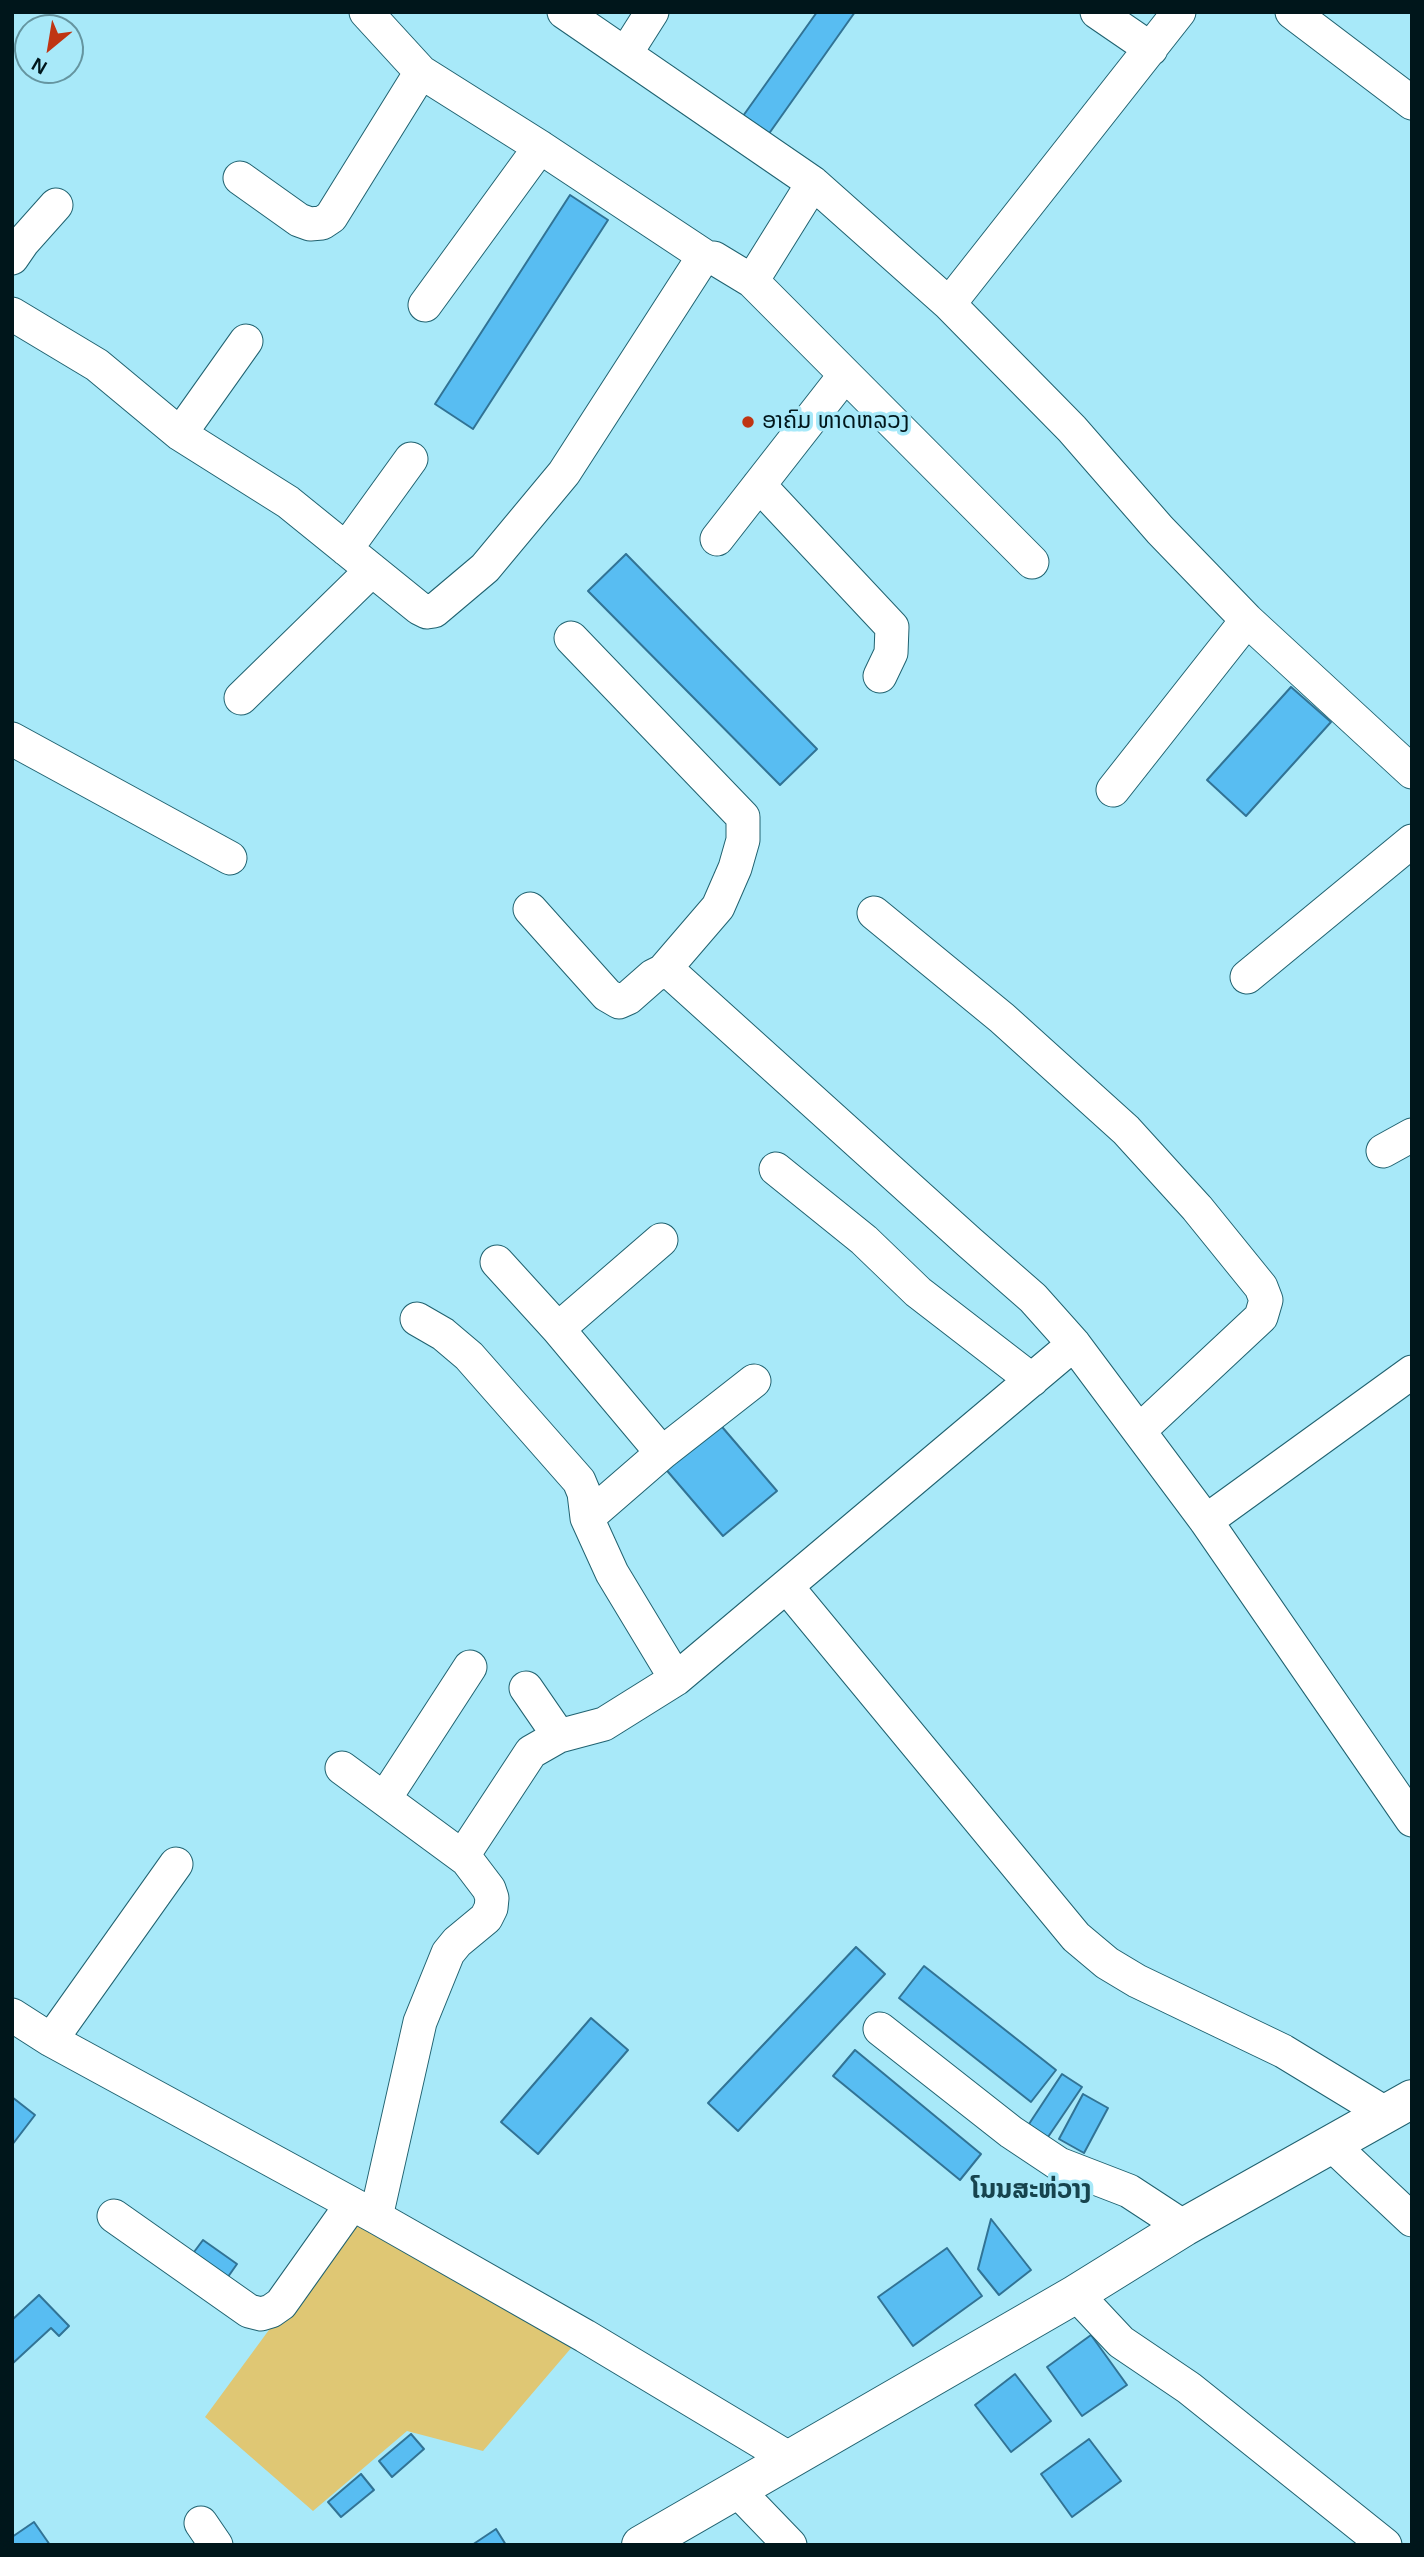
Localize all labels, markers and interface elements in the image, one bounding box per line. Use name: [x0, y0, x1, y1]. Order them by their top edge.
north arrow: [14, 14, 84, 84]
text: N: [28, 53, 50, 78]
place label: ອາຄົມ ທາດຫລວງ: [762, 408, 909, 436]
marker: ອາຄົມ ທາດຫລວງ: [740, 414, 756, 430]
district label: ໂນນສະຫ່ວາງ: [971, 2175, 1091, 2207]

